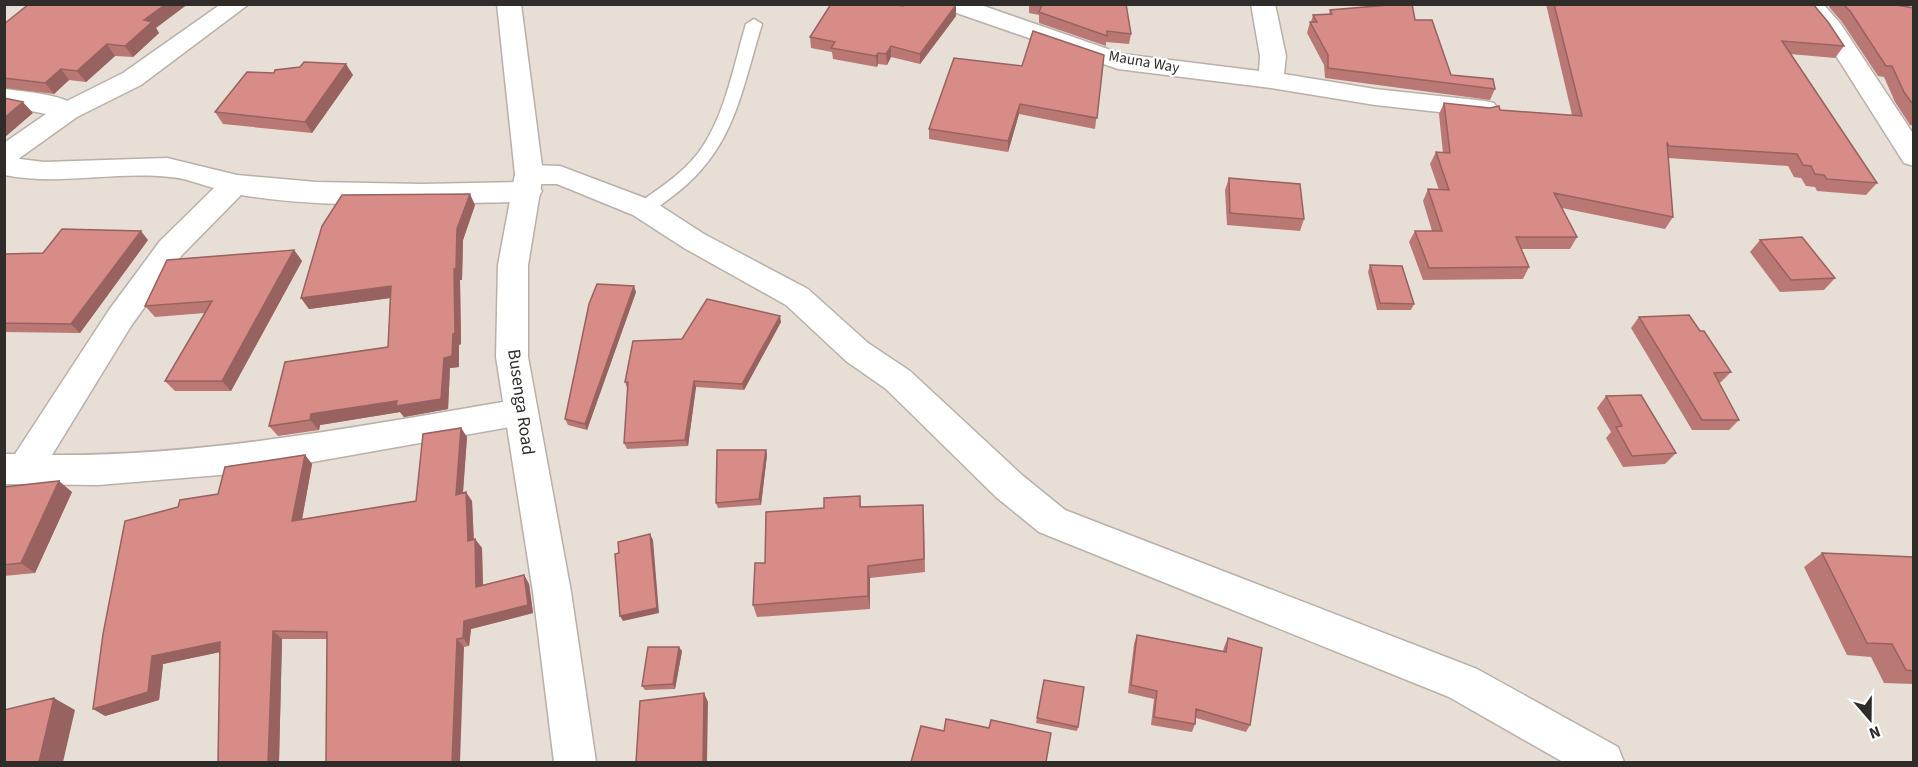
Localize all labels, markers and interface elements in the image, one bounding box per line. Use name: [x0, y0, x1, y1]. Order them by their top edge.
street label: Mauna Way: [1107, 45, 1181, 79]
street label: Busenga Road: [501, 347, 541, 457]
north arrow: [1840, 689, 1900, 749]
text: N: [1866, 720, 1884, 744]

